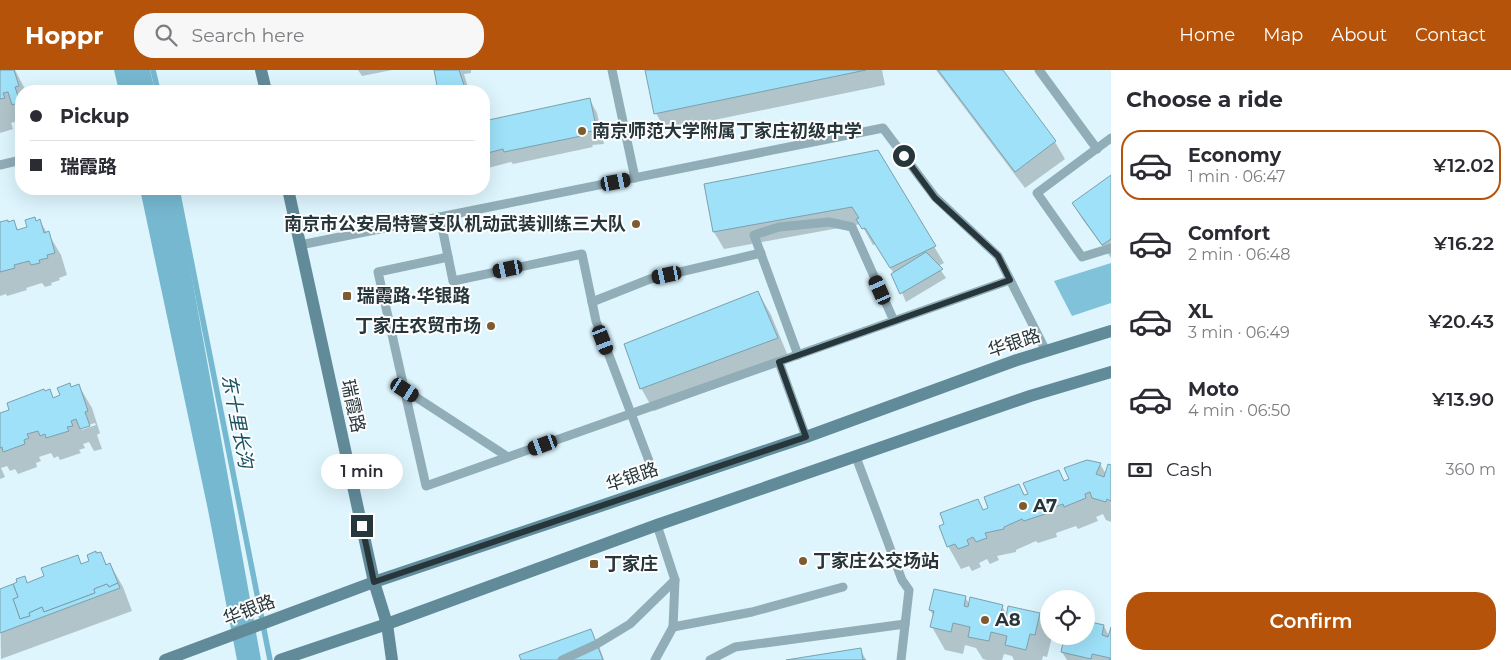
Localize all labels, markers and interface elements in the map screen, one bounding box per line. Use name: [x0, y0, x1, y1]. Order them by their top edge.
search box: [134, 13, 484, 58]
text: Hoppr: [25, 21, 104, 50]
icon: search: [152, 21, 180, 49]
text: Search here: [192, 24, 305, 47]
text: Home: [1179, 24, 1235, 46]
text: Map: [1263, 24, 1303, 46]
text: About: [1331, 24, 1387, 46]
text: Contact: [1415, 24, 1486, 46]
text: Choose a ride: [1126, 86, 1283, 113]
text: Pickup: [60, 105, 129, 128]
place label: 南京师范大学附属丁家庄初级中学: [592, 120, 862, 142]
marker: 南京师范大学附属丁家庄初级中学: [576, 125, 588, 137]
icon: car: [1128, 143, 1173, 188]
text: Economy: [1188, 144, 1281, 167]
route start: [893, 145, 915, 167]
text: ¥12.02: [1433, 154, 1494, 177]
text: 瑞霞路: [60, 155, 117, 178]
text: 1 min · 06:47: [1188, 167, 1285, 186]
car: [599, 172, 632, 192]
place label: 南京市公安局特警支队机动武装训练三大队: [284, 213, 626, 235]
marker: 南京市公安局特警支队机动武装训练三大队: [630, 218, 642, 230]
icon: car: [1128, 221, 1173, 266]
text: Comfort: [1188, 222, 1270, 245]
text: ¥16.22: [1433, 232, 1494, 255]
text: 2 min · 06:48: [1188, 245, 1290, 264]
car: [491, 259, 524, 279]
car: [650, 265, 683, 285]
car: [867, 273, 892, 307]
place label: 瑞霞路·华银路: [357, 285, 470, 307]
marker: 瑞霞路·华银路: [341, 290, 353, 302]
icon: car: [1128, 299, 1173, 344]
text: XL: [1188, 300, 1213, 323]
text: ¥20.43: [1428, 310, 1494, 333]
place label: 丁家庄农贸市场: [355, 315, 481, 337]
marker: 丁家庄农贸市场: [485, 320, 497, 332]
car: [590, 323, 615, 357]
text: 3 min · 06:49: [1188, 323, 1290, 342]
street label: 华银路: [985, 324, 1043, 362]
water label: 东十里长沟: [217, 372, 258, 472]
car: [388, 376, 421, 404]
street label: 瑞霞路: [337, 377, 369, 435]
icon: car: [1128, 377, 1173, 422]
text: Moto: [1188, 378, 1239, 401]
text: ¥13.90: [1432, 388, 1494, 411]
text: 4 min · 06:50: [1188, 401, 1291, 420]
car: [526, 433, 559, 457]
callout: 1 min: [321, 454, 403, 488]
icon: cash: [1126, 456, 1154, 484]
street label: 华银路: [603, 458, 661, 496]
text: Cash: [1166, 458, 1213, 481]
text: 360 m: [1445, 460, 1496, 479]
text: 1 min: [341, 462, 383, 481]
place label: A7: [1032, 495, 1057, 517]
marker: A7: [1017, 500, 1029, 512]
route end: [351, 515, 373, 537]
place label: 丁家庄公交场站: [813, 550, 939, 572]
place label: 丁家庄: [604, 553, 658, 575]
marker: 丁家庄公交场站: [797, 555, 809, 567]
marker: 丁家庄: [588, 558, 600, 570]
street label: 华银路: [220, 590, 278, 630]
map controls: [1040, 590, 1095, 645]
button: locate: [1040, 590, 1095, 645]
button: Confirm: [1126, 592, 1496, 650]
place label: A8: [994, 609, 1021, 631]
marker: A8: [979, 614, 991, 626]

